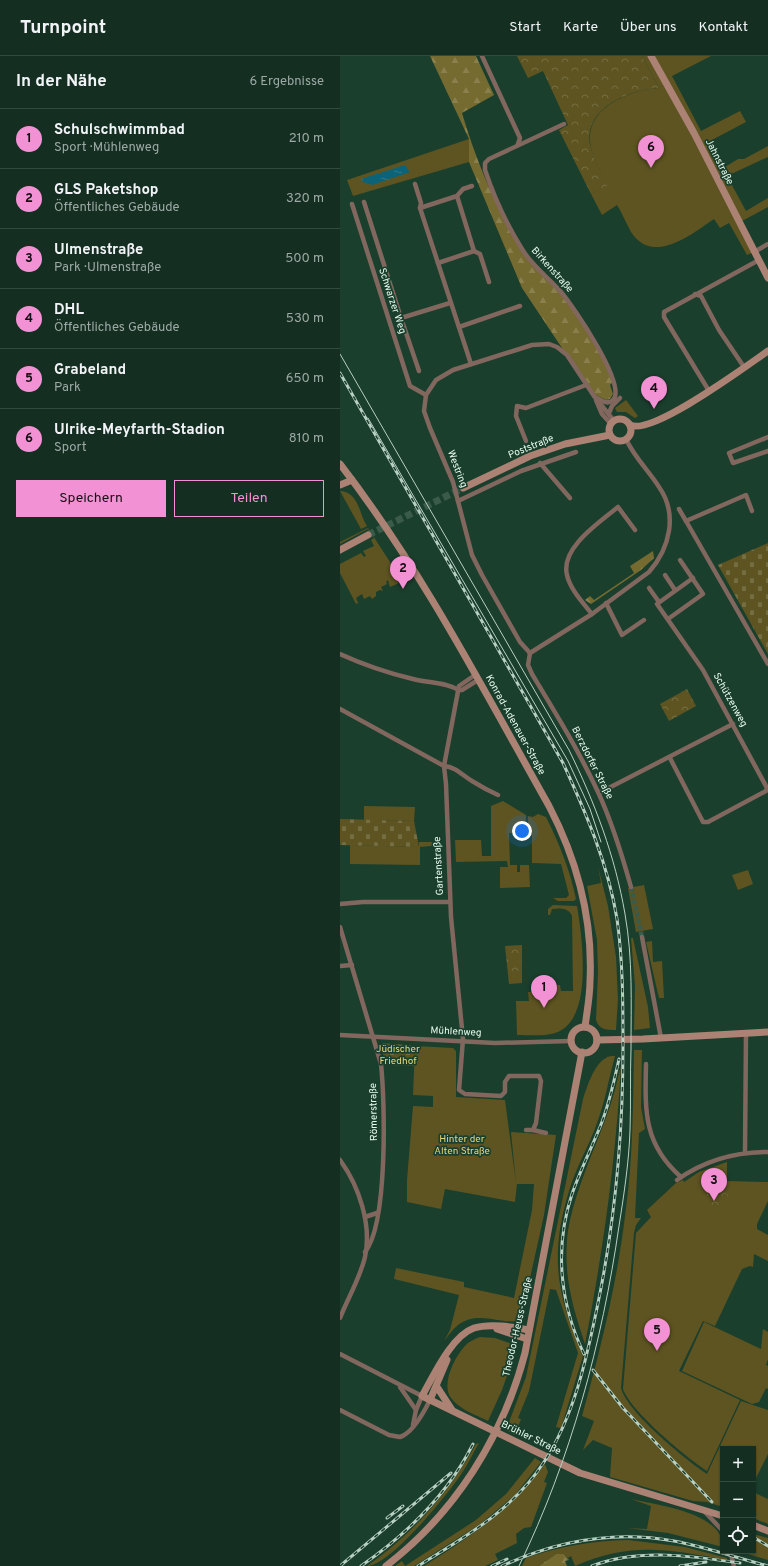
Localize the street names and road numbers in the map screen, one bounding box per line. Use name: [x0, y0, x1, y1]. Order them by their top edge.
street label: Jahnstraße: [702, 137, 736, 187]
street label: Birkenstraße: [528, 245, 576, 295]
street label: Schwarzer Weg: [375, 266, 409, 336]
street label: Poststraße: [506, 432, 556, 462]
street label: Westring: [444, 448, 470, 490]
street label: Schützenweg: [710, 671, 750, 729]
street label: Konrad-Adenauer-Straße: [482, 673, 548, 777]
street label: Berzdorfer Straße: [568, 724, 616, 802]
street label: Gartenstraße: [431, 836, 447, 896]
street label: Mühlenweg: [430, 1024, 482, 1040]
street label: Römerstraße: [367, 1083, 381, 1141]
street label: Theodor-Heuss-Straße: [500, 1276, 536, 1378]
street label: Brühler Straße: [499, 1418, 563, 1458]

